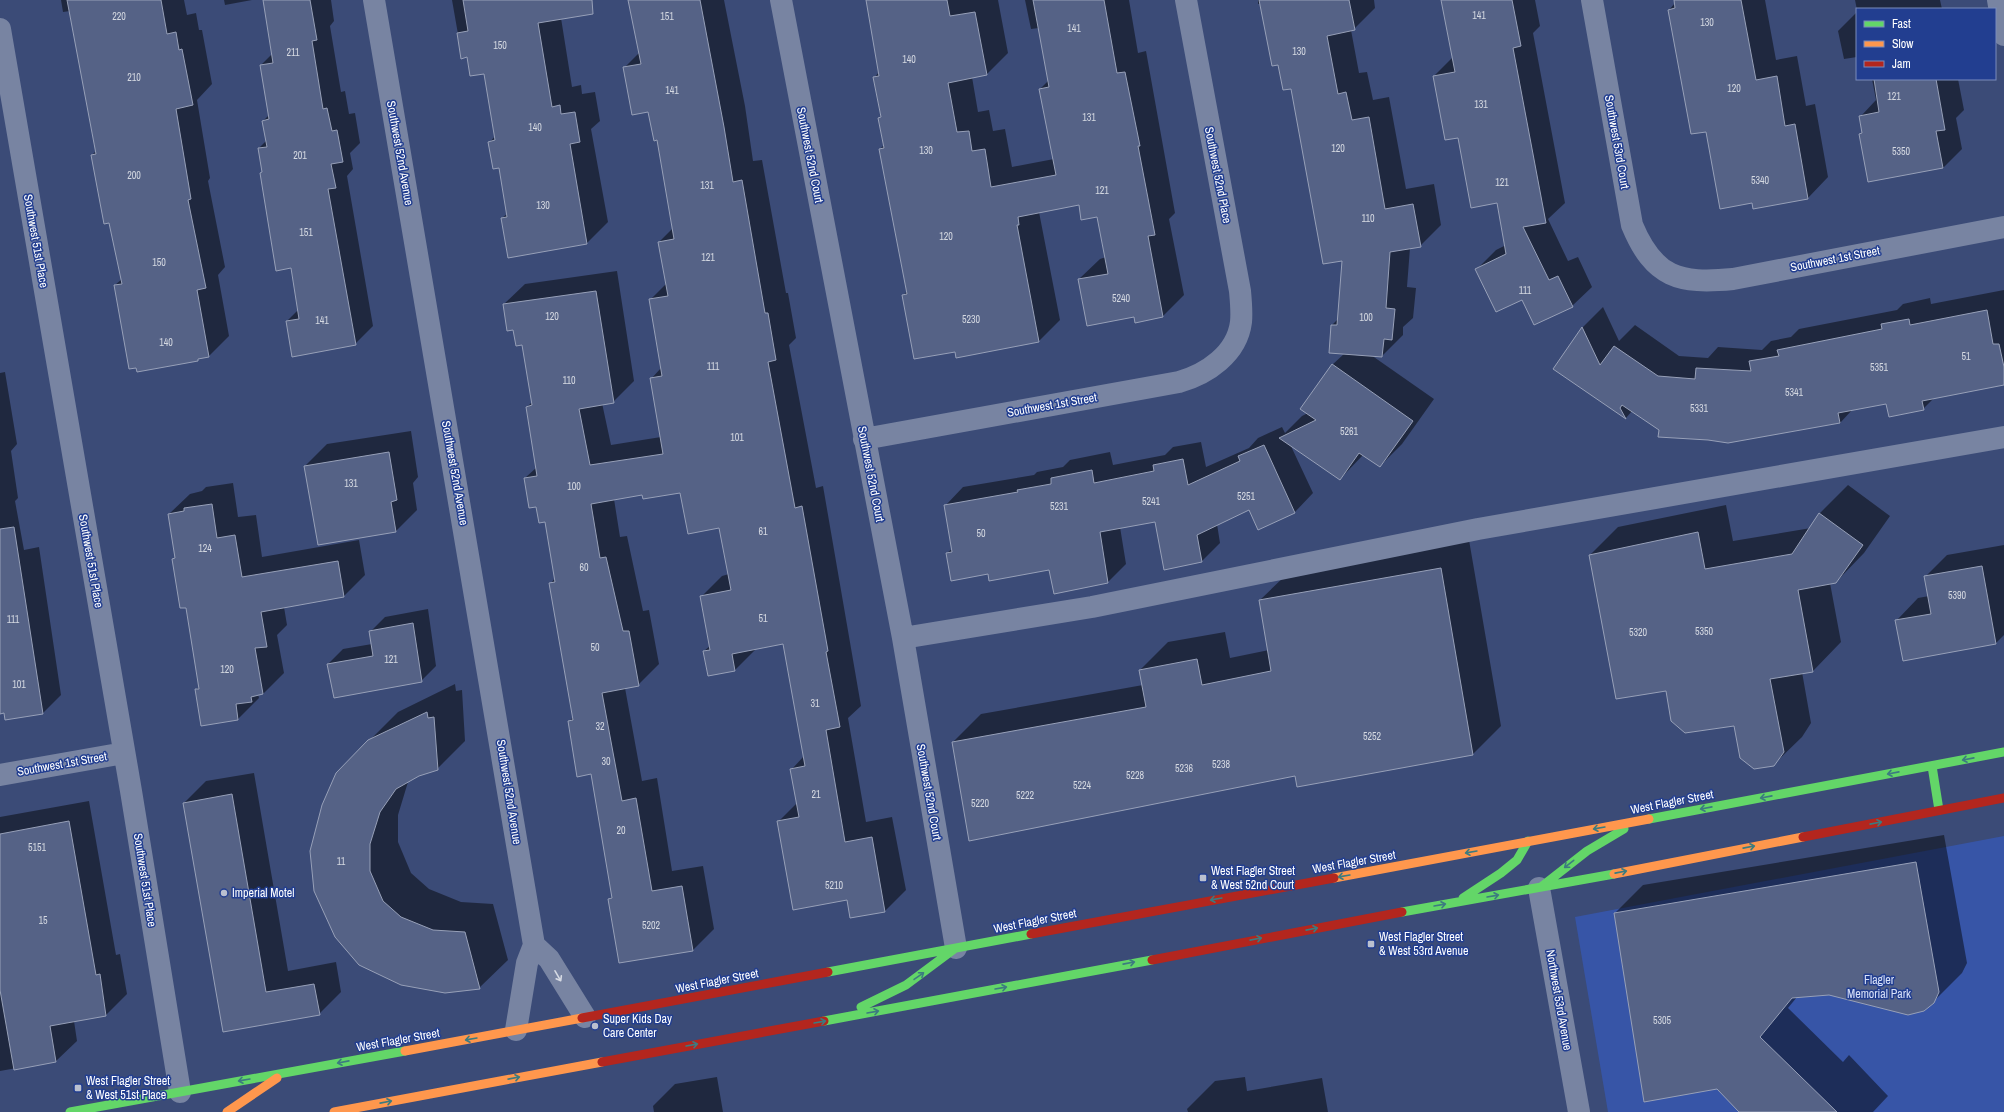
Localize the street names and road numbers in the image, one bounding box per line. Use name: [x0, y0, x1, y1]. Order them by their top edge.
street label: Southwest 53rd Court: [1601, 94, 1633, 191]
street label: Southwest 52nd Avenue: [383, 99, 417, 207]
street label: Southwest 52nd Court: [793, 106, 827, 205]
street label: Southwest 52nd Place: [1201, 125, 1235, 225]
street label: Southwest 51st Place: [20, 193, 52, 289]
street label: Southwest 1st Street: [1789, 242, 1881, 276]
street label: Southwest 1st Street: [1006, 389, 1098, 421]
street label: Southwest 52nd Avenue: [438, 419, 472, 527]
street label: Southwest 52nd Court: [854, 425, 888, 524]
street label: Southwest 51st Place: [75, 513, 107, 609]
street label: Southwest 52nd Avenue: [493, 738, 525, 846]
street label: Southwest 52nd Court: [913, 743, 945, 842]
street label: Southwest 1st Street: [16, 748, 108, 780]
street label: West Flagler Street: [1629, 786, 1715, 818]
street label: Southwest 51st Place: [130, 832, 160, 928]
street label: West Flagler Street: [1311, 847, 1397, 877]
street label: West Flagler Street: [992, 905, 1078, 937]
street label: Northwest 53rd Avenue: [1542, 948, 1576, 1052]
street label: West Flagler Street: [674, 965, 760, 997]
street label: West Flagler Street: [355, 1025, 441, 1055]

